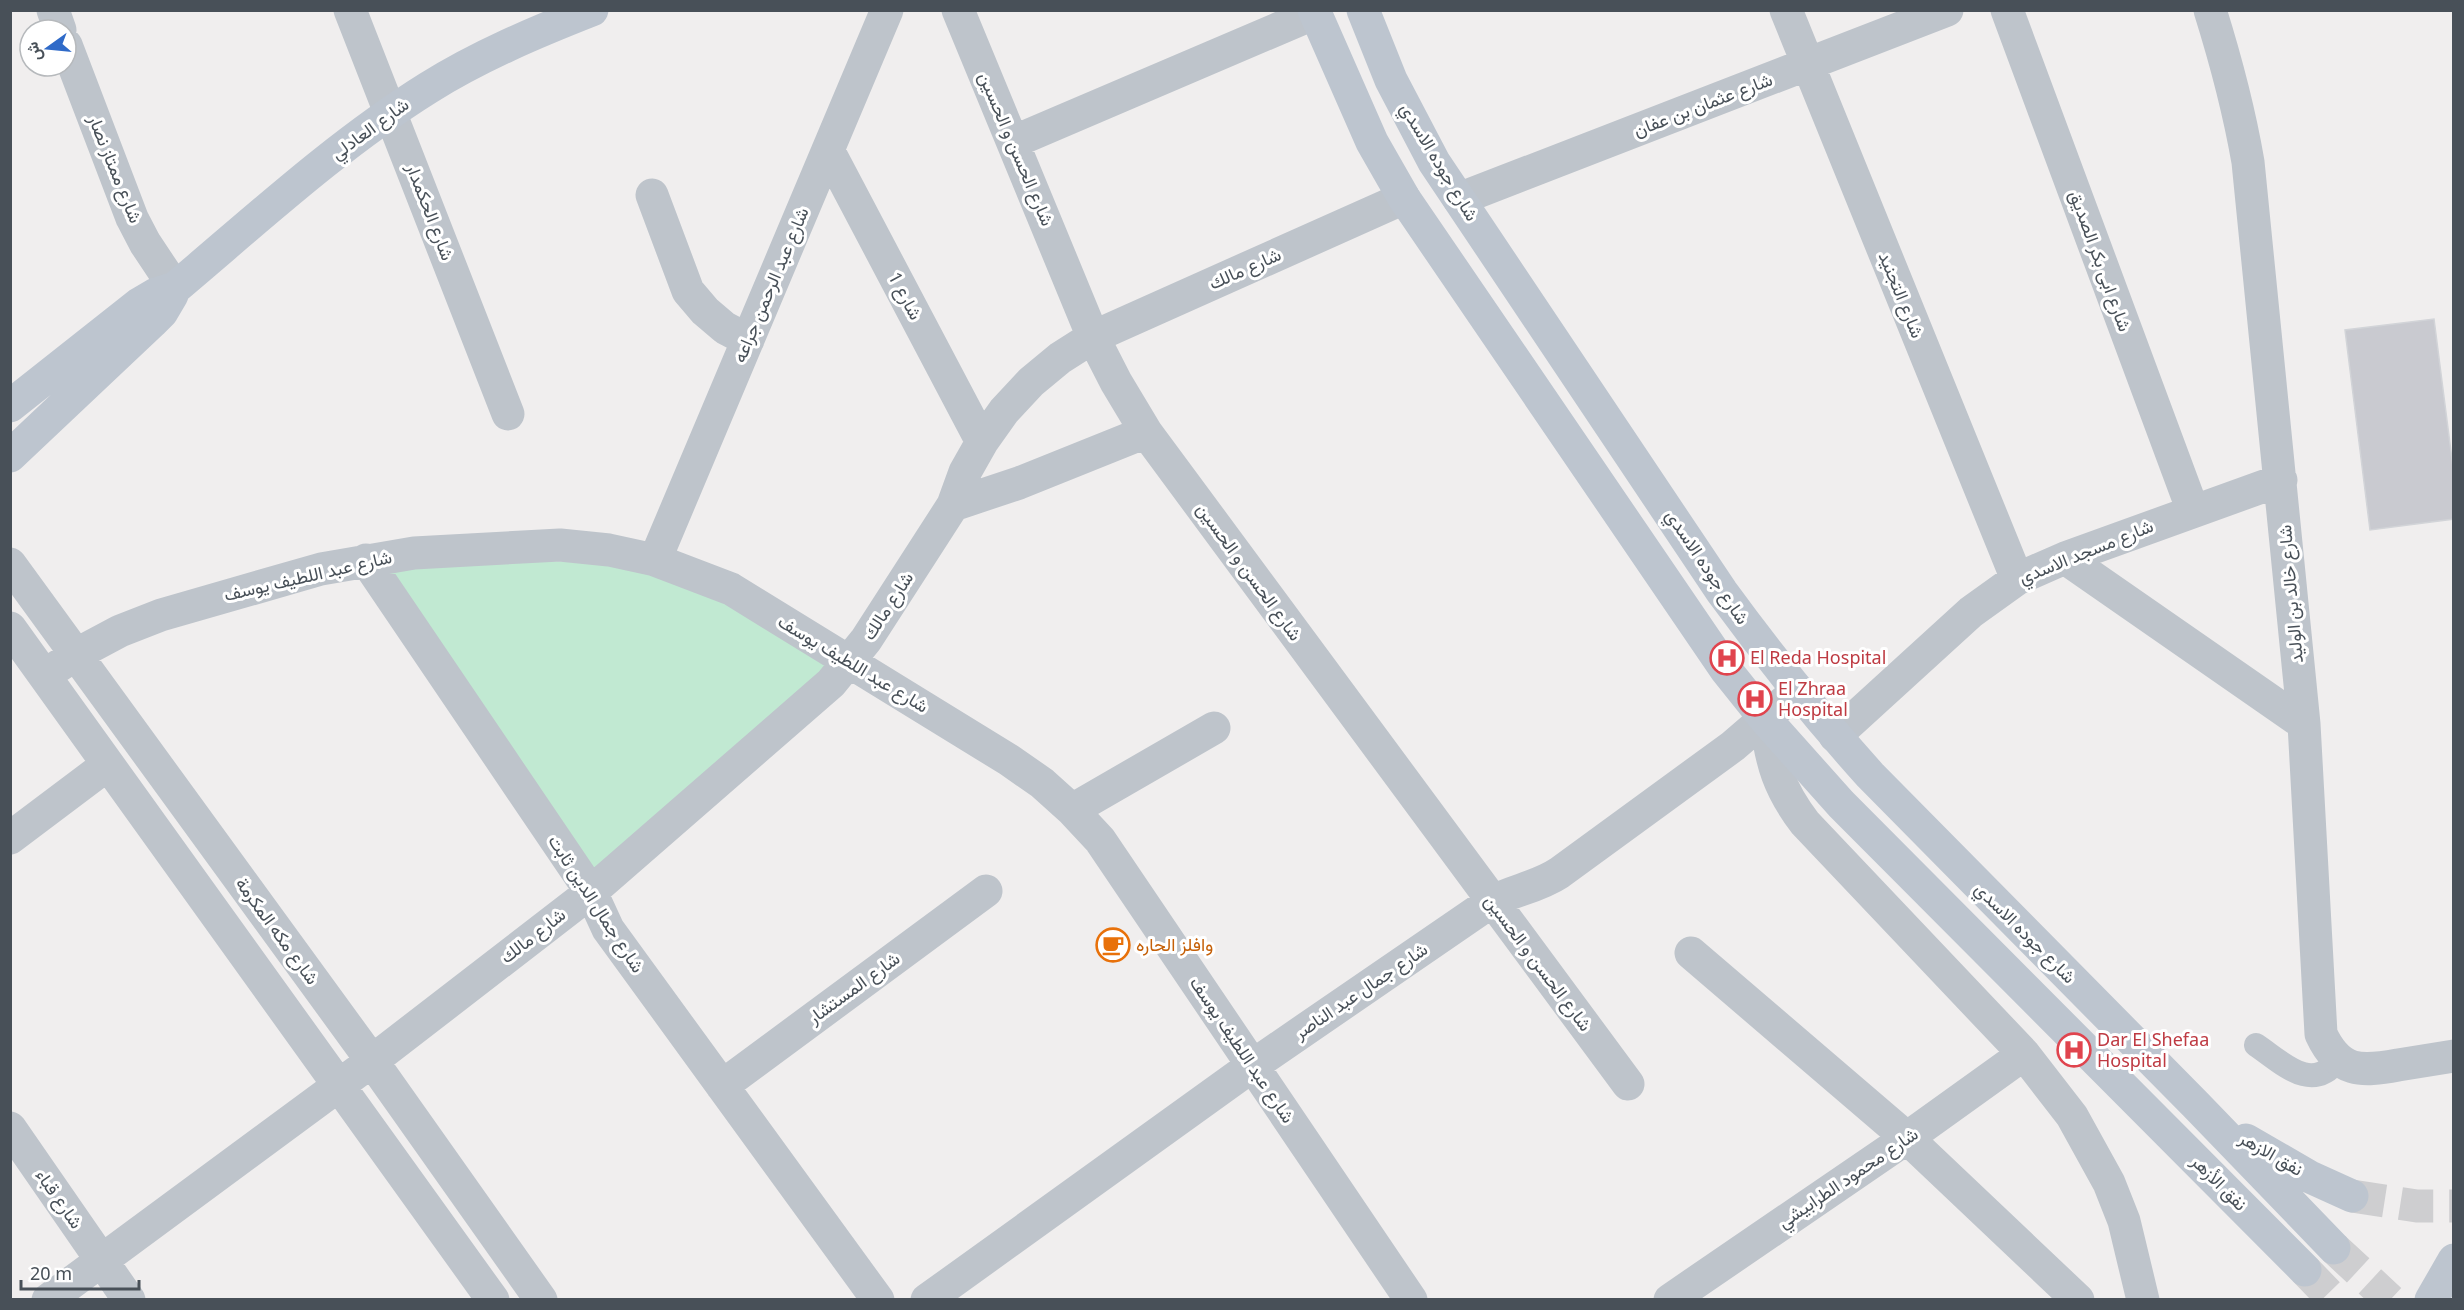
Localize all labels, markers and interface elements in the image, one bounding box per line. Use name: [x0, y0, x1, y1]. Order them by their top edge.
north arrow: [18, 18, 78, 78]
text: ش: [20, 40, 47, 64]
street label: شارع عثمان بن عفان: [1630, 67, 1776, 143]
street label: شارع الحسن و الحسين: [973, 68, 1060, 230]
street label: شارع العادلي: [326, 92, 416, 168]
street label: شارع جوده الاسدي: [1392, 98, 1485, 227]
street label: شارع ممتاز نصار: [82, 110, 149, 227]
street label: شارع الحكمدار: [400, 159, 460, 264]
street label: شارع ابى بكر الصديق: [2063, 187, 2138, 335]
street label: شارع عبد الرحمن جراعه: [727, 203, 815, 366]
street label: شارع مالك: [1205, 242, 1285, 296]
street label: شارع التجنيد: [1873, 248, 1930, 342]
street label: شارع 1: [882, 267, 928, 324]
street label: شارع الحسن و الحسين: [1191, 498, 1308, 646]
street label: شارع جوده الاسدي: [1657, 504, 1755, 631]
street label: شارع مسجد الاسدي: [2015, 513, 2158, 593]
street label: شارع خالد بن الوليد: [2272, 524, 2309, 664]
street label: شارع عبد اللطيف يوسف: [222, 544, 394, 607]
street label: شارع مالك: [856, 567, 919, 645]
street label: شارع عبد اللطيف يوسف: [773, 609, 933, 718]
hospital icon: El Reda Hospital: [1709, 640, 1745, 676]
place label: El Reda Hospital: [1750, 645, 1886, 669]
place label: El Zhraa Hospital: [1778, 676, 1848, 721]
hospital icon: El Zhraa Hospital: [1737, 681, 1773, 717]
street label: شارع جمال الدين ثابت: [542, 830, 650, 977]
street label: شارع مكه المكرمة: [230, 872, 325, 989]
street label: شارع جوده الاسدي: [1967, 877, 2081, 991]
street label: شارع الحسن و الحسين: [1479, 889, 1598, 1036]
street label: شارع مالك: [495, 902, 571, 969]
cafe icon: وافلز الحاره: [1095, 927, 1131, 963]
place label: وافلز الحاره: [1136, 932, 1213, 956]
street label: شارع جمال عبد الناصر: [1288, 937, 1432, 1045]
street label: شارع المستشار: [802, 946, 905, 1030]
street label: شارع عبد اللطيف يوسف: [1184, 972, 1301, 1128]
place label: Dar El Shefaa Hospital: [2097, 1027, 2209, 1072]
hospital icon: Dar El Shefaa Hospital: [2056, 1032, 2092, 1068]
street label: شارع محمود الطرابيشي: [1773, 1121, 1925, 1236]
street label: نفق الازهر: [2234, 1125, 2308, 1181]
street label: نفق الأزهر: [2186, 1148, 2253, 1215]
street label: شارع قباء: [30, 1164, 89, 1233]
scale bar: [21, 1253, 140, 1291]
text: 20 m: [30, 1261, 72, 1285]

